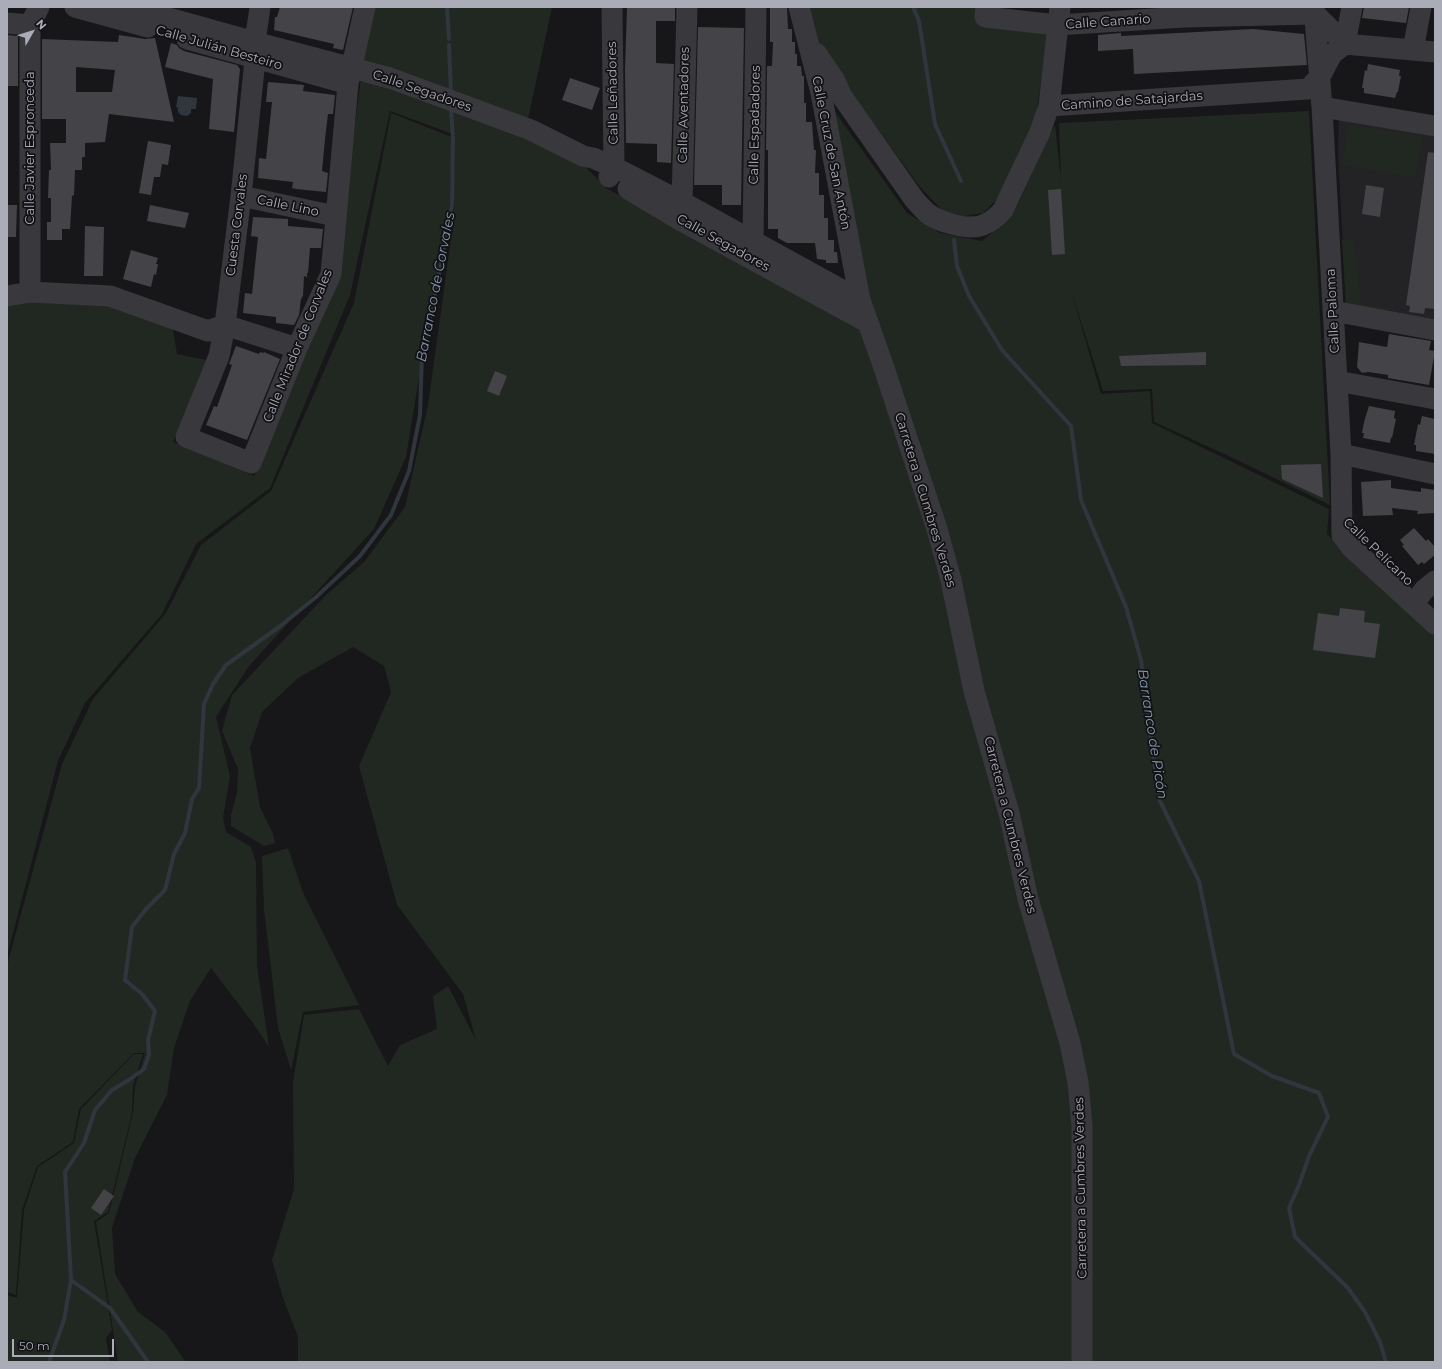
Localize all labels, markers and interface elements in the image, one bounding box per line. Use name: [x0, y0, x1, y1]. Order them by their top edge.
street label: Calle Canario: [1065, 11, 1151, 33]
north arrow: [12, 12, 52, 52]
text: N: [33, 17, 50, 32]
street label: Calle Julián Besteiro: [154, 22, 284, 74]
street label: Calle Leñadores: [604, 41, 622, 145]
street label: Calle Aventadores: [675, 47, 693, 163]
street label: Calle Espadadores: [746, 65, 764, 185]
street label: Calle Segadores: [370, 67, 474, 115]
street label: Calle Javier Espronceda: [22, 71, 38, 225]
street label: Calle Cruz de San Antón: [808, 75, 854, 231]
street label: Camino de Satajardas: [1061, 88, 1203, 114]
street label: Cuesta Corvales: [223, 173, 251, 277]
street label: Calle Lino: [256, 192, 320, 220]
water label: Barranco de Corvales: [413, 211, 459, 363]
street label: Calle Segadores: [674, 211, 772, 275]
street label: Calle Mirador de Corvales: [260, 267, 336, 425]
street label: Calle Paloma: [1323, 268, 1343, 354]
street label: Carretera a Cumbres Verdes: [891, 411, 959, 589]
street label: Calle Pelícano: [1340, 515, 1416, 589]
water label: Barranco de Picón: [1133, 668, 1171, 800]
street label: Carretera a Cumbres Verdes: [980, 735, 1040, 915]
street label: Carretera a Cumbres Verdes: [1072, 1097, 1090, 1279]
scale bar: [14, 1331, 116, 1357]
text: 50 m: [19, 1338, 50, 1353]

